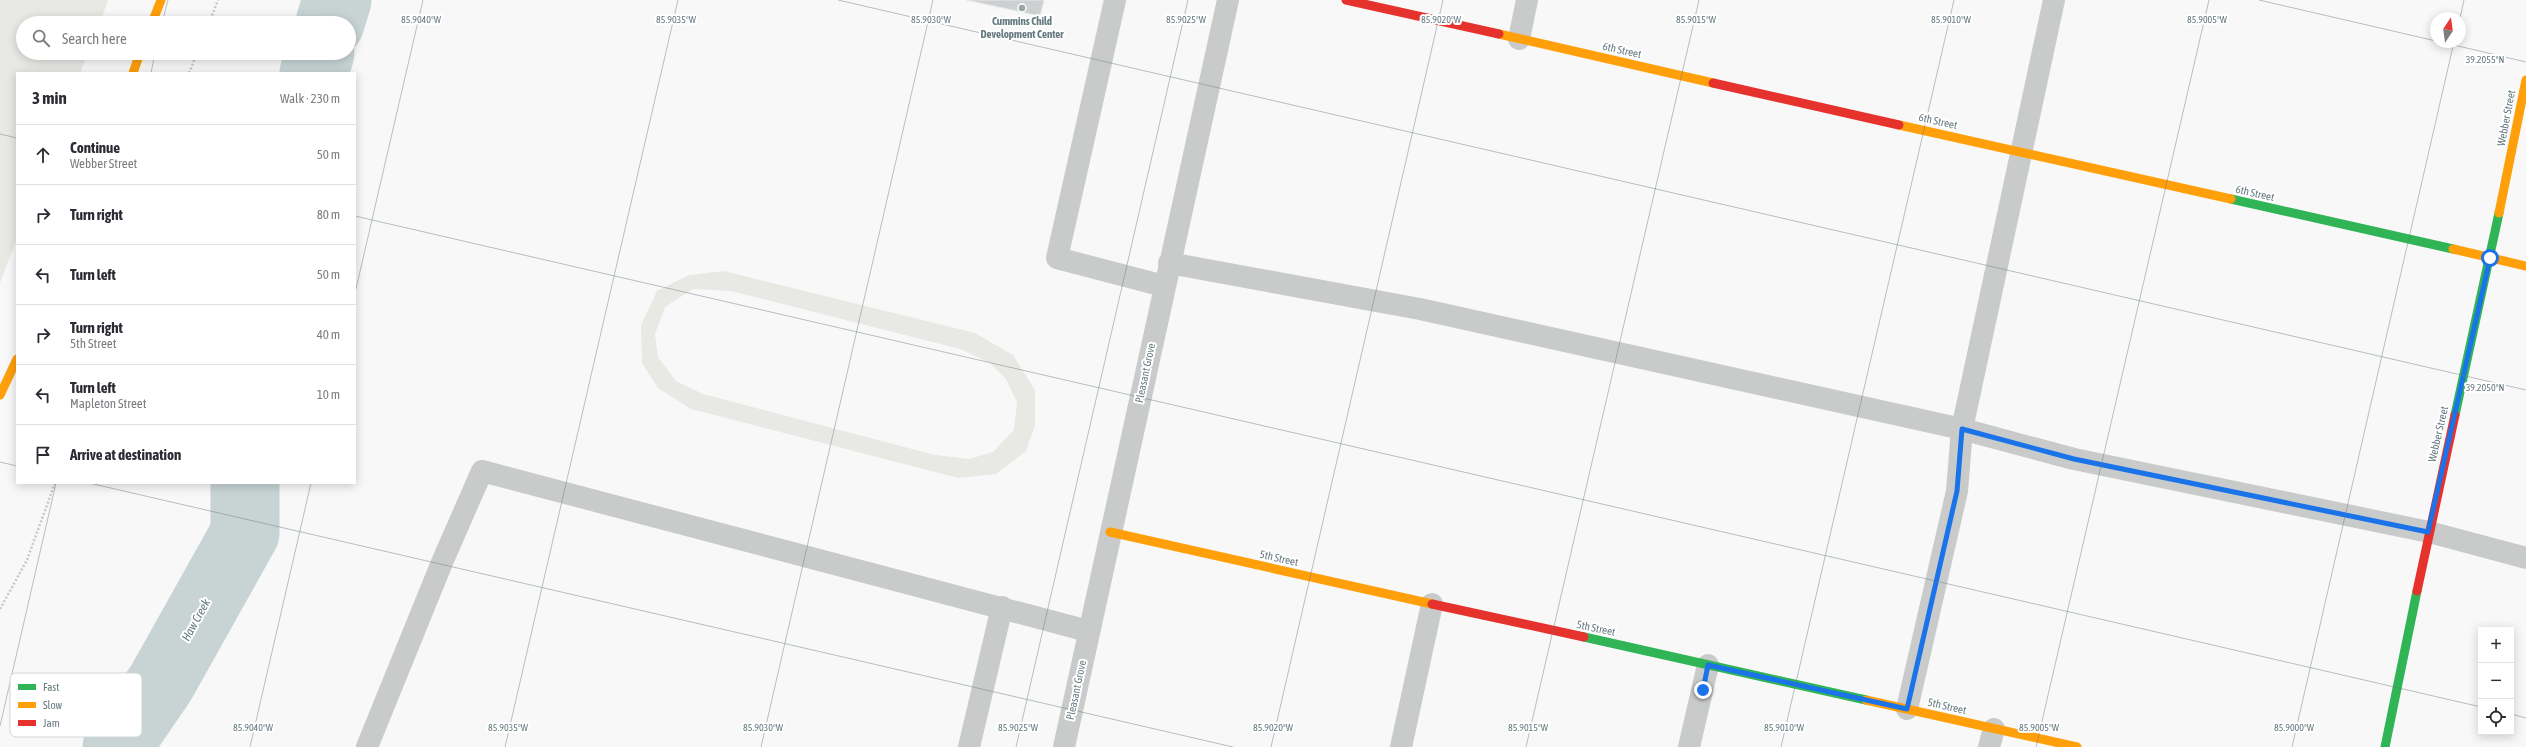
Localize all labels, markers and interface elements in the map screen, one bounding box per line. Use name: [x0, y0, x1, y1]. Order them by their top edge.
marker: Cummins Child Development Center: [1017, 3, 1027, 13]
north arrow: [2430, 12, 2466, 48]
text: 85.9040°W: [401, 14, 442, 25]
text: 85.9035°W: [656, 14, 697, 25]
text: 85.9030°W: [911, 14, 952, 25]
text: 85.9025°W: [1166, 14, 1207, 25]
text: 85.9020°W: [1421, 14, 1462, 25]
text: 85.9015°W: [1676, 14, 1717, 25]
text: 85.9010°W: [1931, 14, 1972, 25]
text: 85.9005°W: [2187, 14, 2228, 25]
place label: Cummins Child Development Center: [980, 15, 1064, 40]
search box: [16, 16, 356, 60]
icon: search: [30, 27, 52, 49]
text: Search here: [62, 30, 127, 47]
street label: 6th Street: [1601, 40, 1643, 60]
text: 39.2055°N: [2466, 54, 2504, 65]
text: 3 min: [32, 88, 67, 108]
street label: Webber Street: [2495, 89, 2517, 147]
text: Walk · 230 m: [280, 91, 340, 106]
street label: 6th Street: [1917, 111, 1959, 131]
text: Continue: [70, 139, 120, 156]
icon: ahead: [32, 144, 54, 166]
text: 50 m: [317, 147, 340, 162]
text: Webber Street: [70, 156, 137, 171]
street label: 6th Street: [2234, 183, 2276, 203]
icon: right: [32, 204, 54, 226]
text: Turn right: [70, 206, 123, 223]
text: 80 m: [317, 207, 340, 222]
route start: [2481, 249, 2499, 267]
icon: left: [32, 264, 54, 286]
text: Turn left: [70, 266, 116, 283]
text: 50 m: [317, 267, 340, 282]
text: Turn right: [70, 319, 123, 336]
icon: right: [32, 324, 54, 346]
text: 40 m: [317, 327, 340, 342]
text: 5th Street: [70, 336, 116, 351]
street label: Pleasant Grove: [1133, 342, 1157, 404]
text: Turn left: [70, 379, 116, 396]
text: 39.2050°N: [2466, 382, 2504, 393]
icon: left: [32, 384, 54, 406]
text: 10 m: [317, 387, 340, 402]
text: Mapleton Street: [70, 396, 146, 411]
street label: Webber Street: [2426, 405, 2450, 463]
icon: arrive: [32, 444, 54, 466]
text: Arrive at destination: [70, 446, 181, 463]
street label: 5th Street: [1258, 548, 1300, 568]
water label: Haw Creek: [179, 596, 214, 643]
street label: 5th Street: [1576, 618, 1616, 638]
map controls: [2478, 627, 2514, 735]
button: +: [2478, 627, 2514, 663]
street label: Pleasant Grove: [1064, 659, 1088, 721]
button: −: [2478, 663, 2514, 699]
legend: [10, 673, 142, 737]
text: Fast: [43, 681, 59, 693]
route end: [1694, 681, 1712, 699]
street label: 5th Street: [1926, 696, 1968, 716]
text: Slow: [43, 699, 62, 711]
button: locate: [2478, 699, 2514, 735]
text: Jam: [43, 717, 60, 729]
text: 85.9040°W: [233, 722, 274, 733]
text: 85.9035°W: [488, 722, 529, 733]
text: 85.9030°W: [743, 722, 784, 733]
text: 85.9025°W: [998, 722, 1039, 733]
text: 85.9020°W: [1253, 722, 1294, 733]
text: 85.9015°W: [1508, 722, 1549, 733]
text: 85.9010°W: [1764, 722, 1805, 733]
text: 85.9005°W: [2019, 722, 2060, 733]
text: 85.9000°W: [2274, 722, 2315, 733]

